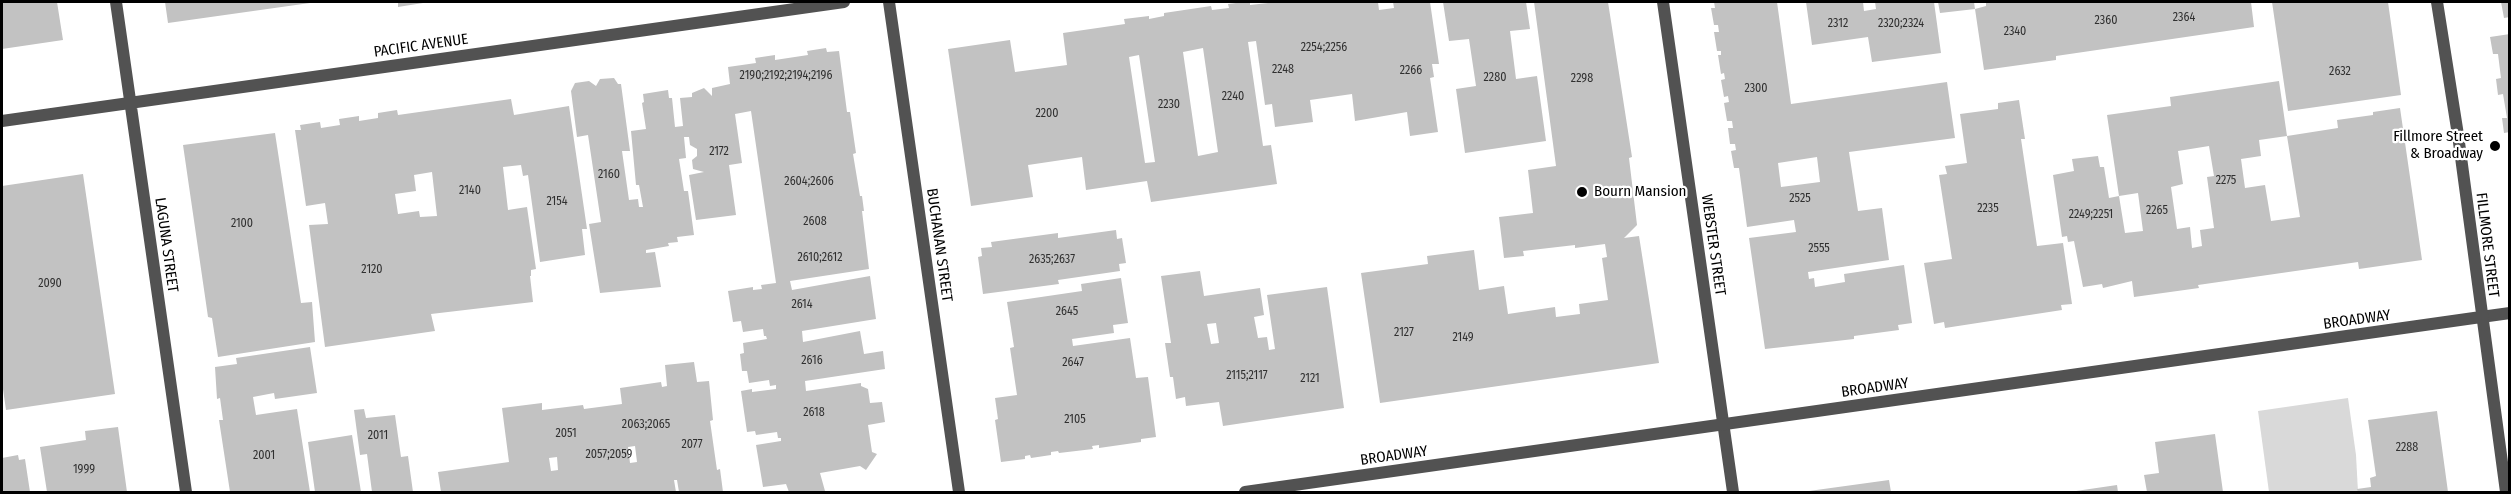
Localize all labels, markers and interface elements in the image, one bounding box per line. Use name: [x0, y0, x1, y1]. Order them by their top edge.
house number: 2364: [2173, 11, 2195, 25]
house number: 2360: [2095, 14, 2117, 28]
house number: 2312: [1828, 17, 1848, 31]
house number: 2320;2324: [1878, 17, 1924, 31]
house number: 2340: [2004, 25, 2026, 39]
street label: PACIFIC AVENUE: [373, 30, 469, 62]
house number: 2254;2256: [1301, 41, 1347, 55]
house number: 2248: [1272, 63, 1294, 77]
house number: 2266: [1400, 64, 1422, 78]
house number: 2632: [2329, 65, 2351, 79]
house number: 2190;2192;2194;2196: [740, 69, 832, 83]
house number: 2280: [1484, 71, 1506, 85]
house number: 2298: [1571, 72, 1593, 86]
house number: 2300: [1744, 82, 1768, 96]
house number: 2240: [1222, 90, 1244, 104]
house number: 2230: [1158, 98, 1180, 112]
house number: 2200: [1035, 107, 1059, 121]
place label: Fillmore Street & Broadway: [2393, 128, 2483, 163]
marker: Fillmore Street & Broadway: [2488, 139, 2502, 153]
house number: 2172: [709, 145, 729, 159]
house number: 2160: [598, 168, 620, 182]
house number: 2275: [2216, 174, 2236, 188]
house number: 2604;2606: [784, 175, 834, 189]
place label: Bourn Mansion: [1594, 183, 1687, 201]
house number: 2140: [459, 184, 481, 198]
marker: Bourn Mansion: [1575, 185, 1589, 199]
street label: BUCHANAN STREET: [922, 187, 956, 303]
house number: 2525: [1789, 192, 1811, 206]
street label: FILLMORE STREET: [2472, 192, 2502, 298]
street label: WEBSTER STREET: [1697, 193, 1729, 297]
house number: 2154: [546, 195, 568, 209]
street label: LAGUNA STREET: [150, 196, 182, 294]
house number: 2235: [1977, 202, 1999, 216]
house number: 2265: [2146, 204, 2168, 218]
house number: 2249;2251: [2069, 208, 2113, 222]
house number: 2608: [803, 215, 827, 229]
house number: 2100: [231, 217, 253, 231]
house number: 2555: [1808, 242, 1830, 256]
house number: 2610;2612: [798, 251, 842, 265]
house number: 2635;2637: [1029, 253, 1075, 267]
house number: 2120: [361, 263, 383, 277]
house number: 2090: [38, 277, 62, 291]
house number: 2614: [791, 298, 813, 312]
house number: 2645: [1056, 305, 1078, 319]
street label: BROADWAY: [2322, 306, 2392, 334]
house number: 2127: [1394, 326, 1414, 340]
house number: 2149: [1452, 331, 1474, 345]
house number: 2616: [801, 354, 823, 368]
house number: 2647: [1062, 356, 1084, 370]
house number: 2115;2117: [1226, 369, 1268, 383]
house number: 2121: [1300, 372, 1320, 386]
street label: BROADWAY: [1840, 374, 1910, 402]
house number: 2618: [803, 406, 825, 420]
house number: 2105: [1064, 413, 1086, 427]
house number: 2063;2065: [622, 418, 670, 432]
house number: 2051: [555, 427, 577, 441]
house number: 2011: [368, 429, 388, 443]
house number: 2077: [681, 438, 703, 452]
house number: 2288: [2396, 441, 2418, 455]
street label: BROADWAY: [1359, 442, 1429, 470]
house number: 2057;2059: [586, 448, 632, 462]
house number: 2001: [253, 449, 275, 463]
house number: 1999: [73, 463, 95, 477]

